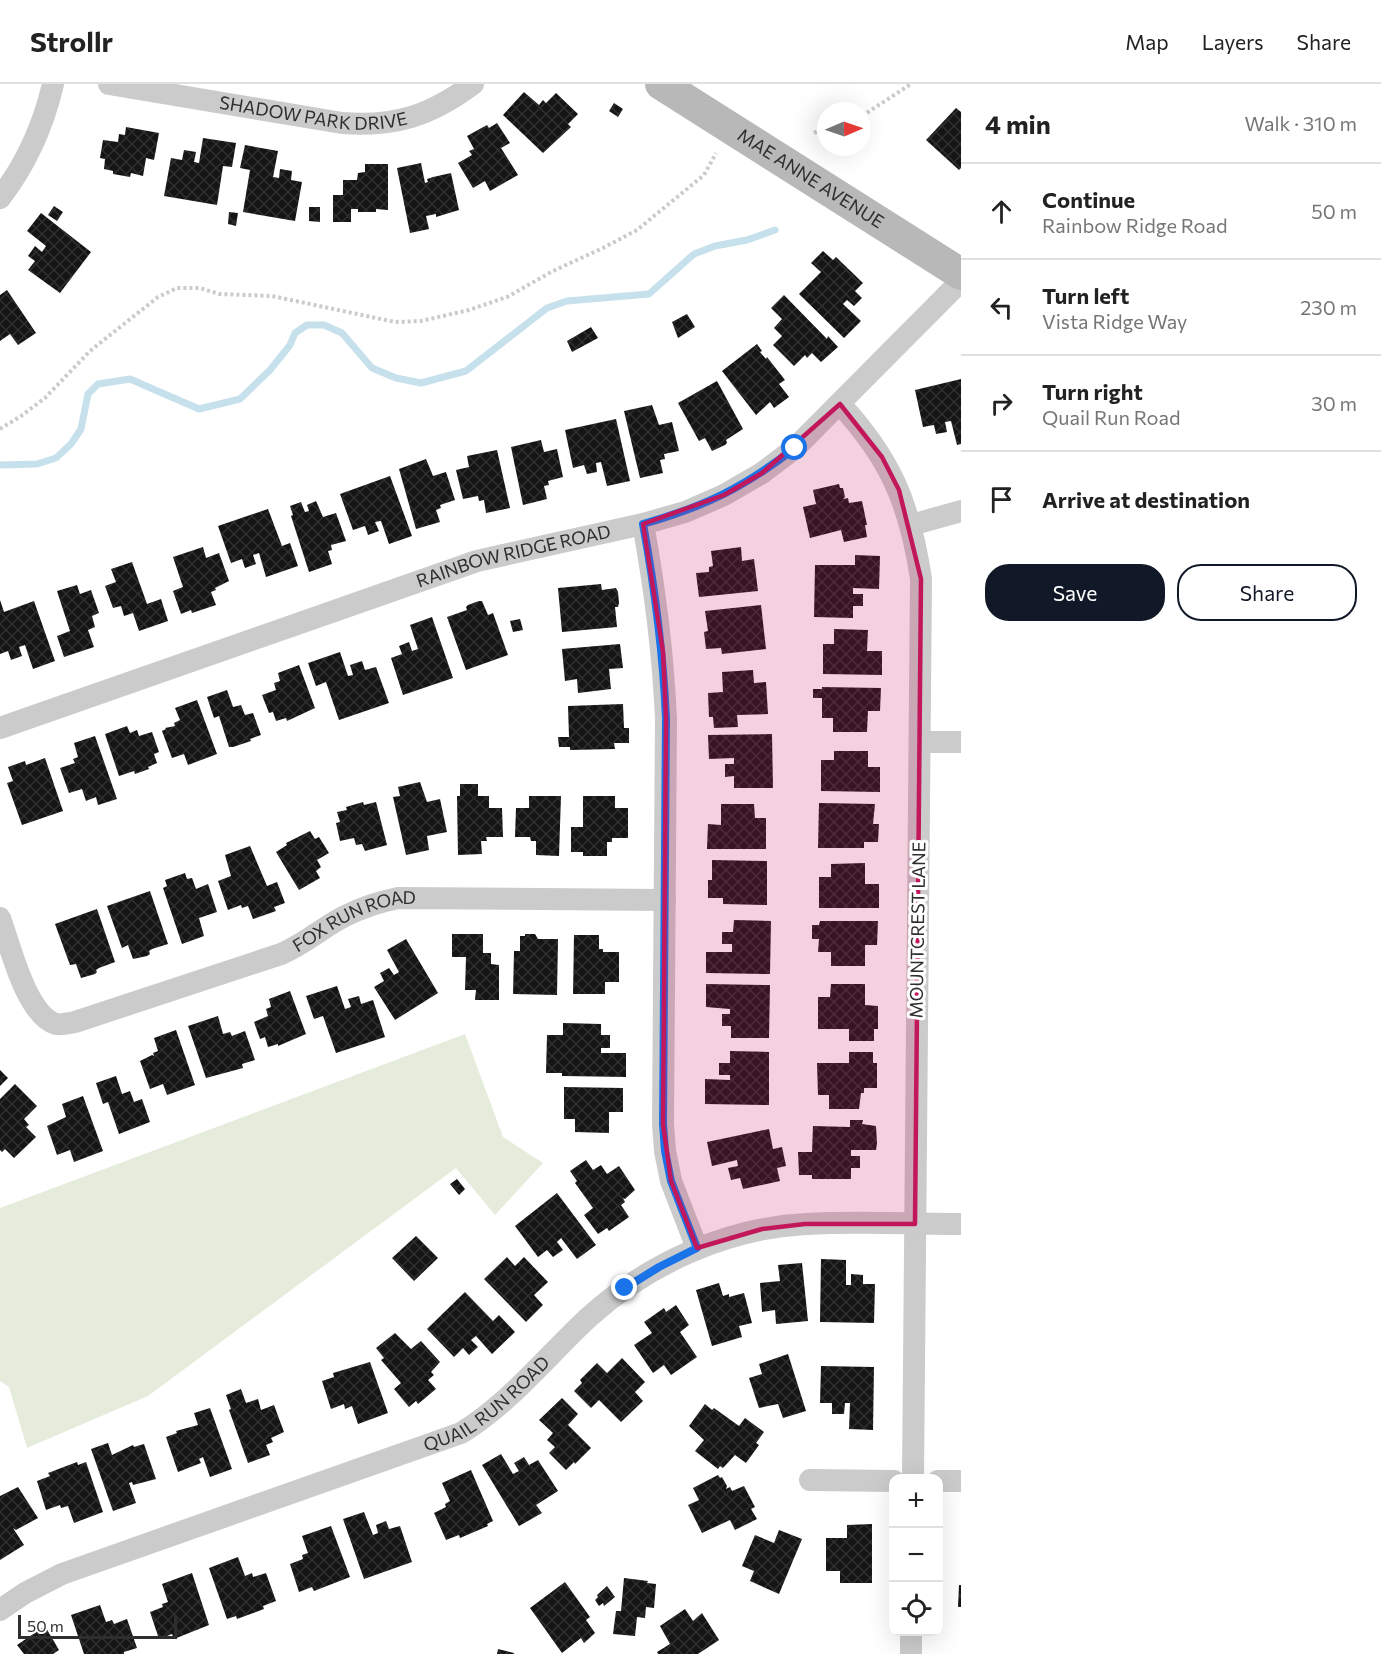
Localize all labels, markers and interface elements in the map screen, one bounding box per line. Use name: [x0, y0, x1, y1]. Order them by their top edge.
text: Strollr: [30, 24, 113, 58]
text: Map: [1125, 29, 1169, 54]
text: Layers: [1202, 29, 1264, 54]
text: Share: [1297, 29, 1351, 54]
street label: SHADOW PARK DRIVE: [218, 91, 409, 134]
north arrow: [817, 102, 871, 156]
text: 4 min: [985, 108, 1051, 139]
text: Walk · 310 m: [1245, 111, 1357, 135]
street label: MAE ANNE AVENUE: [734, 123, 888, 232]
text: Continue: [1042, 186, 1135, 213]
icon: ahead: [985, 195, 1018, 228]
text: 50 m: [1311, 199, 1357, 223]
text: Rainbow Ridge Road: [1042, 213, 1228, 237]
text: Turn left: [1042, 282, 1129, 309]
icon: left: [985, 291, 1018, 324]
text: 230 m: [1300, 295, 1357, 319]
text: Vista Ridge Way: [1042, 309, 1187, 333]
text: Turn right: [1042, 378, 1143, 405]
icon: right: [985, 387, 1018, 420]
text: 30 m: [1311, 391, 1357, 415]
text: Quail Run Road: [1042, 405, 1180, 429]
route start: [781, 434, 807, 460]
icon: arrive: [985, 483, 1018, 516]
text: Arrive at destination: [1042, 486, 1250, 513]
street label: RAINBOW RIDGE ROAD: [413, 520, 613, 591]
button: Save: [985, 564, 1165, 621]
button: Share: [1177, 564, 1357, 621]
street label: MOUNTCREST LANE: [904, 841, 930, 1018]
street label: FOX RUN ROAD: [288, 885, 416, 956]
route end: [611, 1274, 637, 1300]
street label: QUAIL RUN ROAD: [420, 1351, 554, 1455]
map controls: [889, 1474, 943, 1636]
button: +: [889, 1474, 943, 1528]
button: −: [889, 1528, 943, 1582]
button: locate: [889, 1582, 943, 1636]
scale bar: [18, 1612, 177, 1640]
text: 50 m: [27, 1616, 64, 1635]

